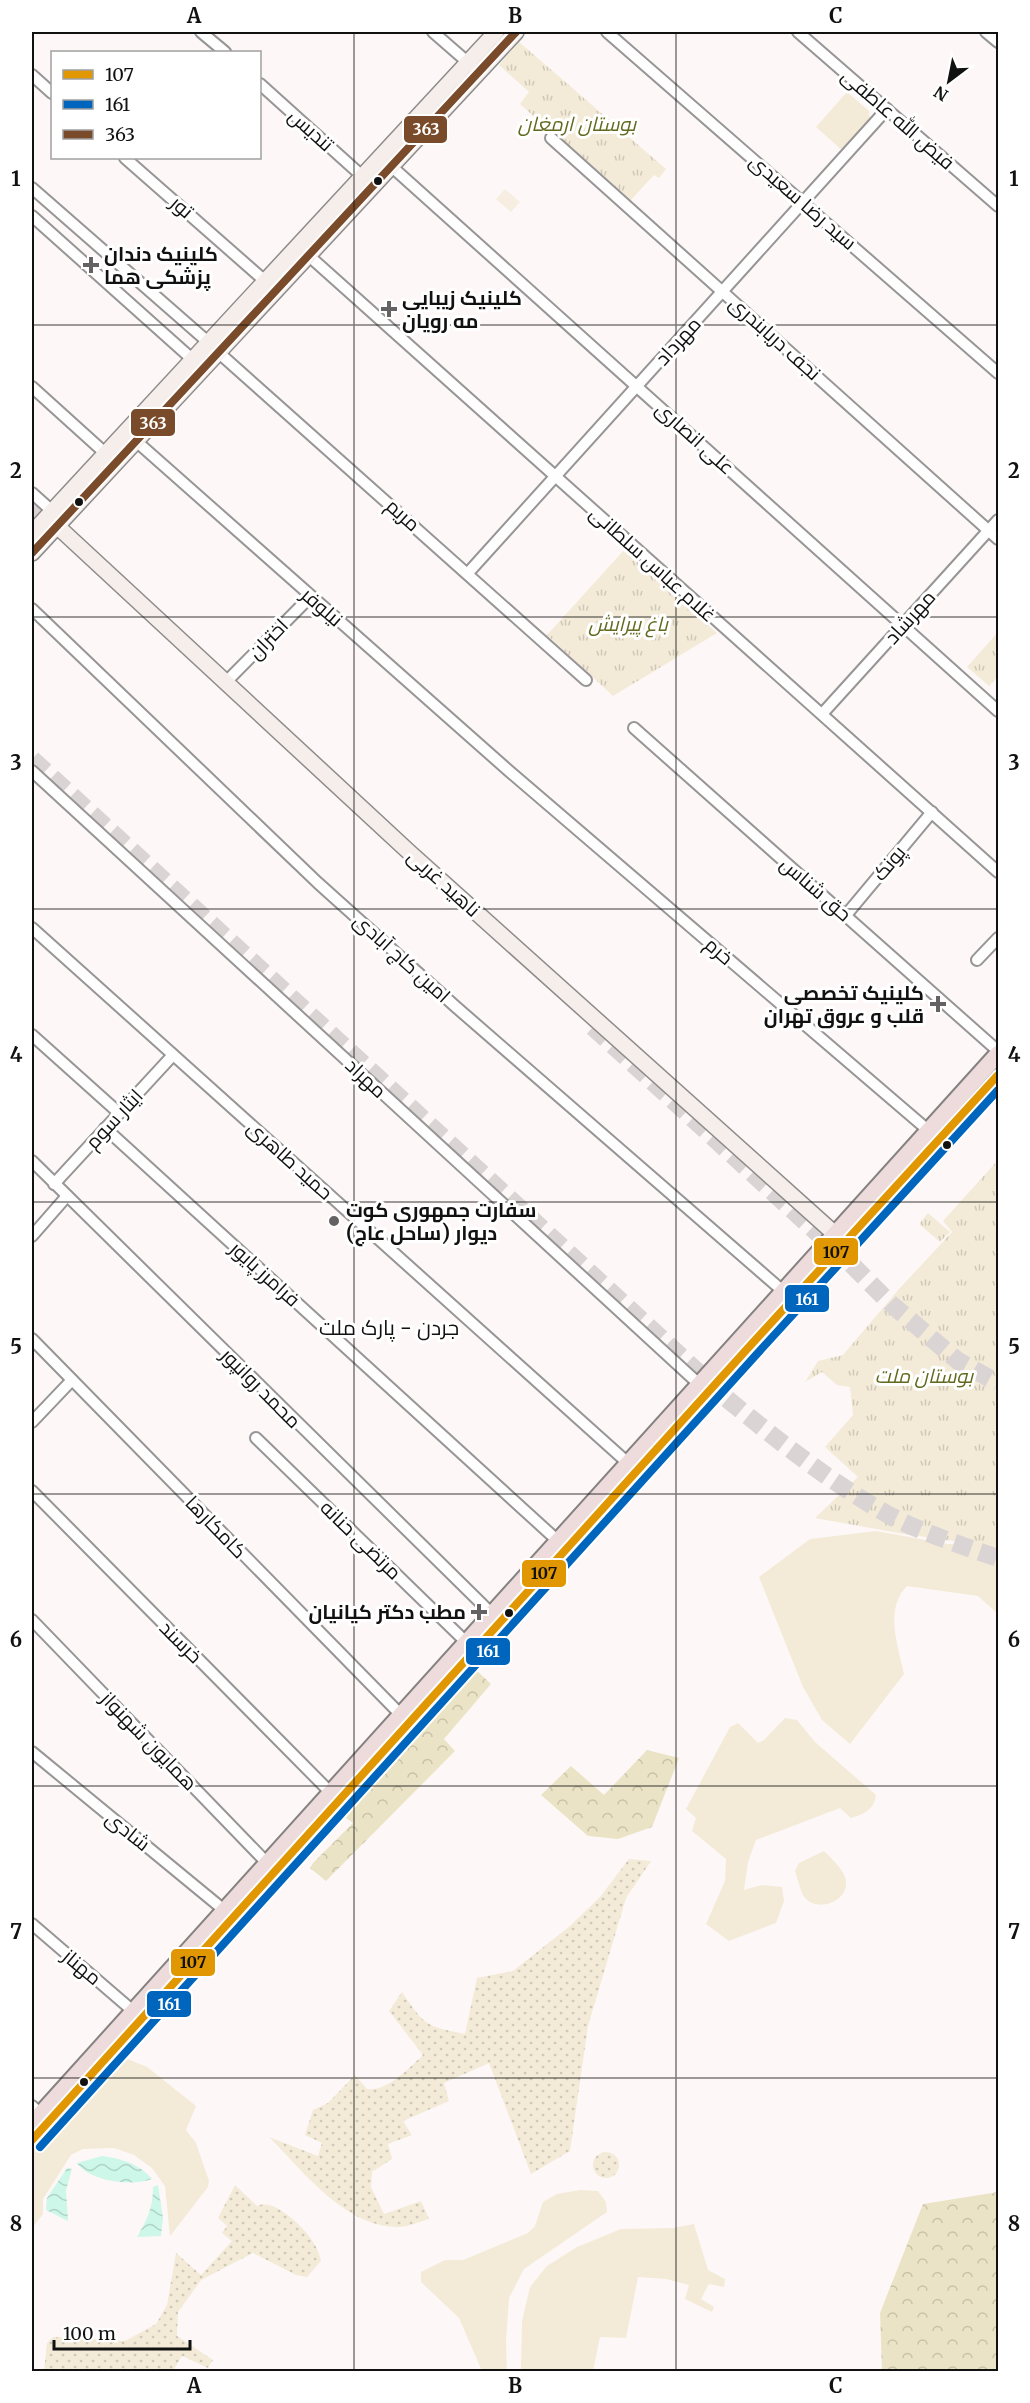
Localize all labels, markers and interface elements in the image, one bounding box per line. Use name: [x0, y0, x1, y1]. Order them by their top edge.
text: A: [186, 3, 202, 28]
text: B: [508, 3, 522, 28]
text: C: [829, 3, 843, 28]
legend: [51, 51, 261, 159]
north arrow: [919, 51, 979, 111]
text: 107: [105, 63, 134, 86]
street label: فیض الله عاطفی: [836, 63, 960, 175]
text: N: [930, 82, 952, 106]
text: 161: [105, 93, 130, 116]
street label: تندیس: [283, 103, 340, 158]
park label: بوستان ارمغان: [518, 111, 638, 136]
line badge: 363: [403, 115, 448, 144]
text: 363: [412, 119, 440, 139]
text: 363: [105, 123, 135, 146]
street label: سید رضا سعیدی: [744, 148, 862, 256]
text: 1: [11, 166, 21, 191]
text: 1: [1009, 166, 1019, 191]
unlabelled marker: [372, 175, 384, 187]
street label: تور: [165, 189, 199, 224]
place label: کلینیک دندان پزشکی هما: [104, 241, 218, 291]
marker: کلینیک دندان پزشکی هما: [82, 256, 100, 274]
place label: کلینیک زیبایی مه رویان: [402, 285, 522, 333]
street label: نجف دریابندری: [724, 290, 826, 386]
marker: کلینیک زیبایی مه رویان: [380, 300, 398, 318]
street label: مهرداد: [649, 311, 707, 371]
street label: علی انصاری: [650, 396, 740, 480]
line badge: 363: [130, 408, 176, 437]
text: 363: [139, 413, 167, 433]
text: 2: [10, 458, 22, 483]
text: 2: [1008, 458, 1020, 483]
street label: مریم: [380, 493, 426, 538]
unlabelled marker: [73, 496, 85, 508]
street label: غلام عباس سلطانی: [584, 500, 722, 628]
street label: نیلوفر: [296, 581, 348, 631]
street label: مهرشاد: [879, 584, 941, 650]
park label: باغ پیرایش: [588, 611, 669, 638]
street label: اختران: [242, 613, 294, 665]
text: 3: [10, 750, 22, 775]
text: 3: [1008, 750, 1020, 775]
street label: پونک: [867, 839, 912, 886]
street label: ناهید غربی: [402, 843, 486, 923]
street label: حق شناس: [775, 851, 857, 927]
street label: امین کاج آبادی: [347, 908, 456, 1009]
street label: خرم: [699, 931, 739, 971]
place label: کلینیک تخصصی قلب و عروق تهران: [764, 980, 924, 1029]
marker: کلینیک تخصصی قلب و عروق تهران: [929, 995, 947, 1013]
text: 4: [10, 1042, 23, 1067]
text: 4: [1008, 1042, 1021, 1067]
street label: مهراد: [340, 1052, 392, 1104]
street label: ایثار سوم: [80, 1083, 149, 1155]
street label: حمید طاهری: [242, 1115, 338, 1205]
unlabelled marker: [941, 1139, 953, 1151]
place label: سفارت جمهوری کوت دیوار (ساحل عاج): [346, 1197, 536, 1247]
marker: سفارت جمهوری کوت دیوار (ساحل عاج): [327, 1214, 341, 1228]
street label: فرامرز پایور: [224, 1235, 306, 1312]
line badge: 107: [813, 1237, 859, 1266]
text: 107: [823, 1242, 850, 1262]
line badge: 161: [784, 1284, 830, 1313]
text: 161: [795, 1289, 819, 1309]
district label: جردن - پارک ملت: [319, 1314, 459, 1342]
text: 5: [10, 1334, 22, 1359]
text: 5: [1008, 1334, 1020, 1359]
street label: محمد روانپور: [215, 1342, 307, 1434]
park label: بوستان ملت: [875, 1363, 975, 1388]
street label: کامکارها: [180, 1490, 252, 1563]
street label: مرتضی حنانه: [315, 1495, 407, 1585]
line badge: 107: [521, 1559, 567, 1588]
text: 107: [531, 1563, 558, 1583]
place label: مطب دکتر کیانیان: [308, 1599, 466, 1624]
marker: مطب دکتر کیانیان: [470, 1603, 488, 1621]
unlabelled marker: [503, 1607, 515, 1619]
street label: خرسند: [155, 1615, 208, 1668]
text: 6: [10, 1627, 22, 1652]
text: 6: [1008, 1627, 1020, 1652]
line badge: 161: [465, 1637, 511, 1666]
text: 161: [476, 1641, 500, 1661]
street label: همایون شهنواز: [94, 1685, 203, 1796]
street label: شادی: [100, 1805, 156, 1857]
text: 7: [10, 1919, 22, 1944]
text: 7: [1008, 1919, 1020, 1944]
street label: مهناز: [56, 1943, 107, 1991]
line badge: 107: [170, 1948, 216, 1977]
text: 107: [180, 1952, 207, 1972]
line badge: 161: [146, 1990, 192, 2018]
text: 161: [157, 1994, 181, 2014]
unlabelled marker: [78, 2076, 90, 2088]
text: 8: [10, 2211, 22, 2236]
text: 8: [1008, 2211, 1020, 2236]
scale bar: [54, 2313, 190, 2351]
text: 100 m: [63, 2322, 116, 2345]
text: A: [186, 2373, 202, 2398]
text: B: [508, 2373, 522, 2398]
text: C: [829, 2373, 843, 2398]

